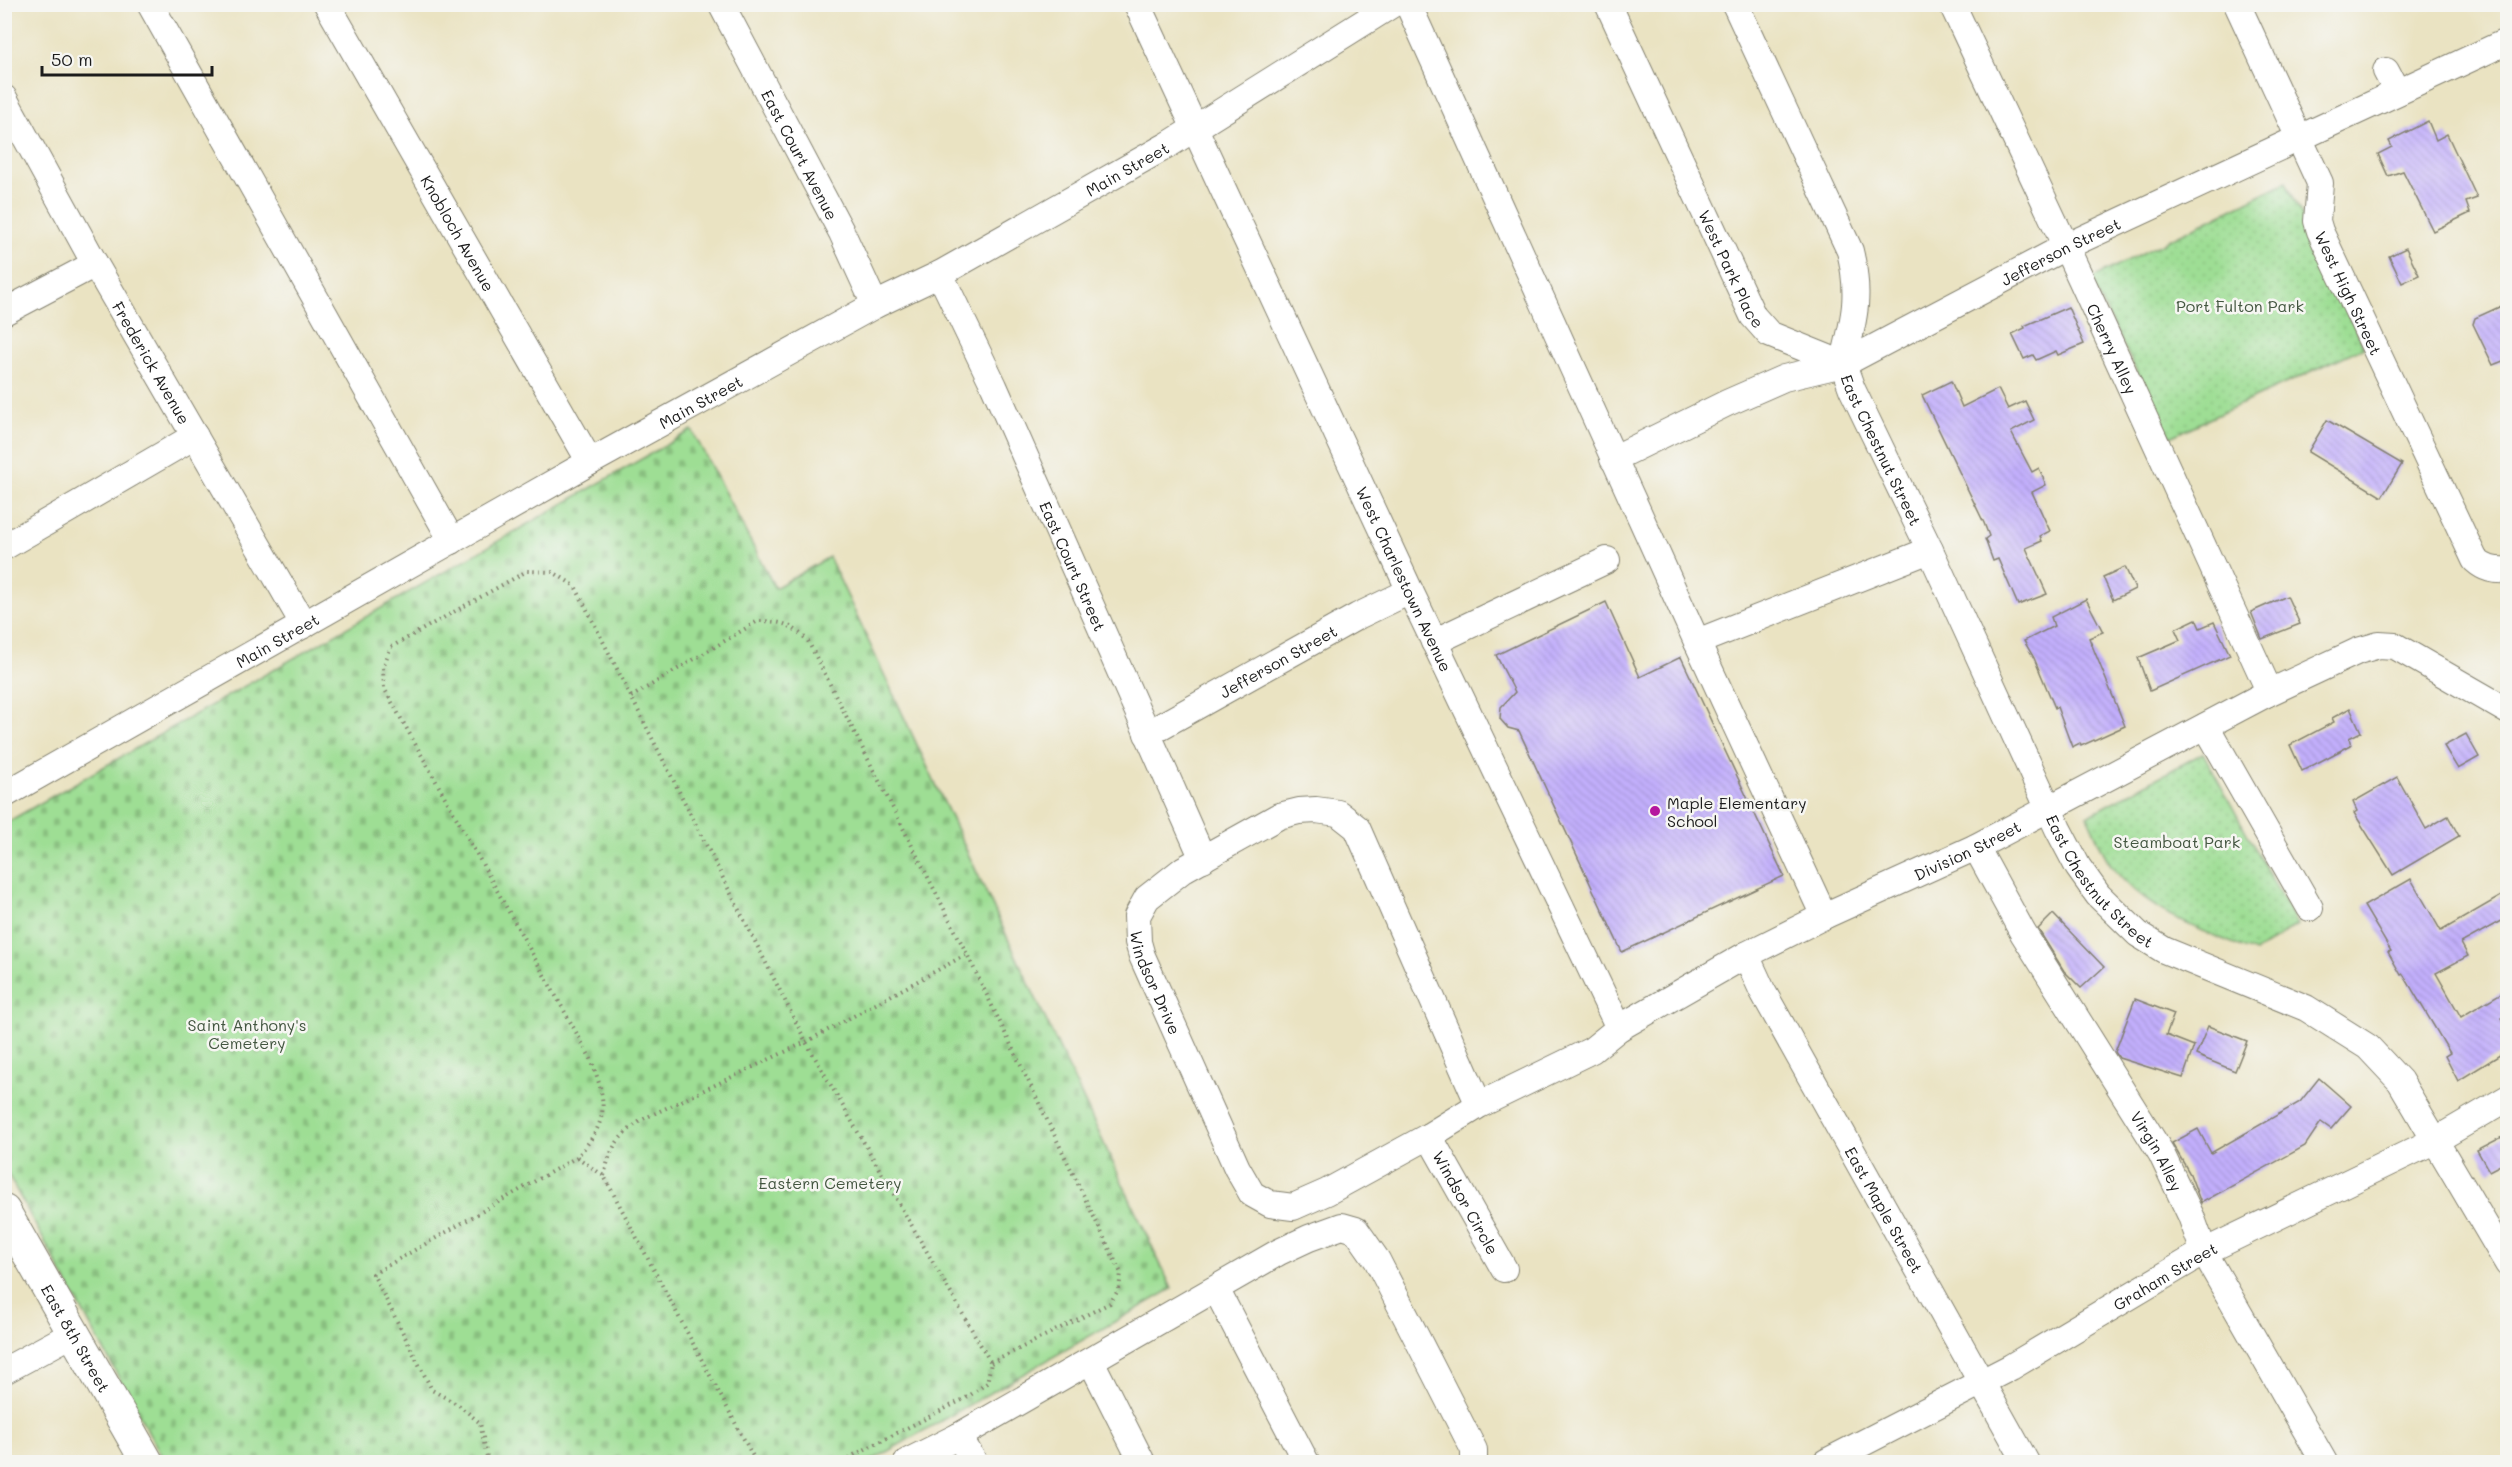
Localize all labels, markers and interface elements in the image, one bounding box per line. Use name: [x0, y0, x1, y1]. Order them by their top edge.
scale bar: [42, 39, 212, 77]
text: 50 m: [51, 47, 93, 71]
street label: East Court Avenue: [757, 86, 843, 223]
street label: Main Street: [1081, 136, 1172, 200]
street label: Knobloch Avenue: [417, 171, 500, 295]
street label: West Park Place: [1694, 206, 1769, 332]
street label: Jefferson Street: [1997, 212, 2124, 290]
street label: West High Street: [2311, 227, 2387, 358]
park label: Port Fulton Park: [2176, 295, 2304, 316]
street label: Frederick Avenue: [108, 297, 196, 428]
street label: Cherry Alley: [2083, 300, 2142, 397]
street label: Main Street: [655, 370, 746, 433]
street label: East Chestnut Street: [1837, 371, 1927, 529]
street label: West Charlestown Avenue: [1352, 483, 1457, 675]
street label: East Court Street: [1036, 498, 1111, 634]
street label: Main Street: [232, 608, 322, 672]
street label: Jefferson Street: [1215, 620, 1340, 702]
place label: Maple Elementary School: [1667, 792, 1807, 831]
marker: Maple Elementary School: [1648, 804, 1662, 818]
street label: East Chestnut Street: [2042, 811, 2158, 952]
street label: Division Street: [1910, 815, 2024, 884]
park label: Steamboat Park: [2114, 831, 2240, 852]
street label: Windsor Drive: [1127, 930, 1186, 1038]
park label: Saint Anthony's Cemetery: [188, 1014, 306, 1053]
street label: Virgin Alley: [2127, 1107, 2188, 1194]
street label: East Maple Street: [1841, 1143, 1929, 1276]
street label: Windsor Circle: [1429, 1146, 1504, 1258]
park label: Eastern Cemetery: [758, 1172, 902, 1193]
street label: Graham Street: [2109, 1237, 2220, 1315]
street label: East 8th Street: [37, 1280, 115, 1396]

